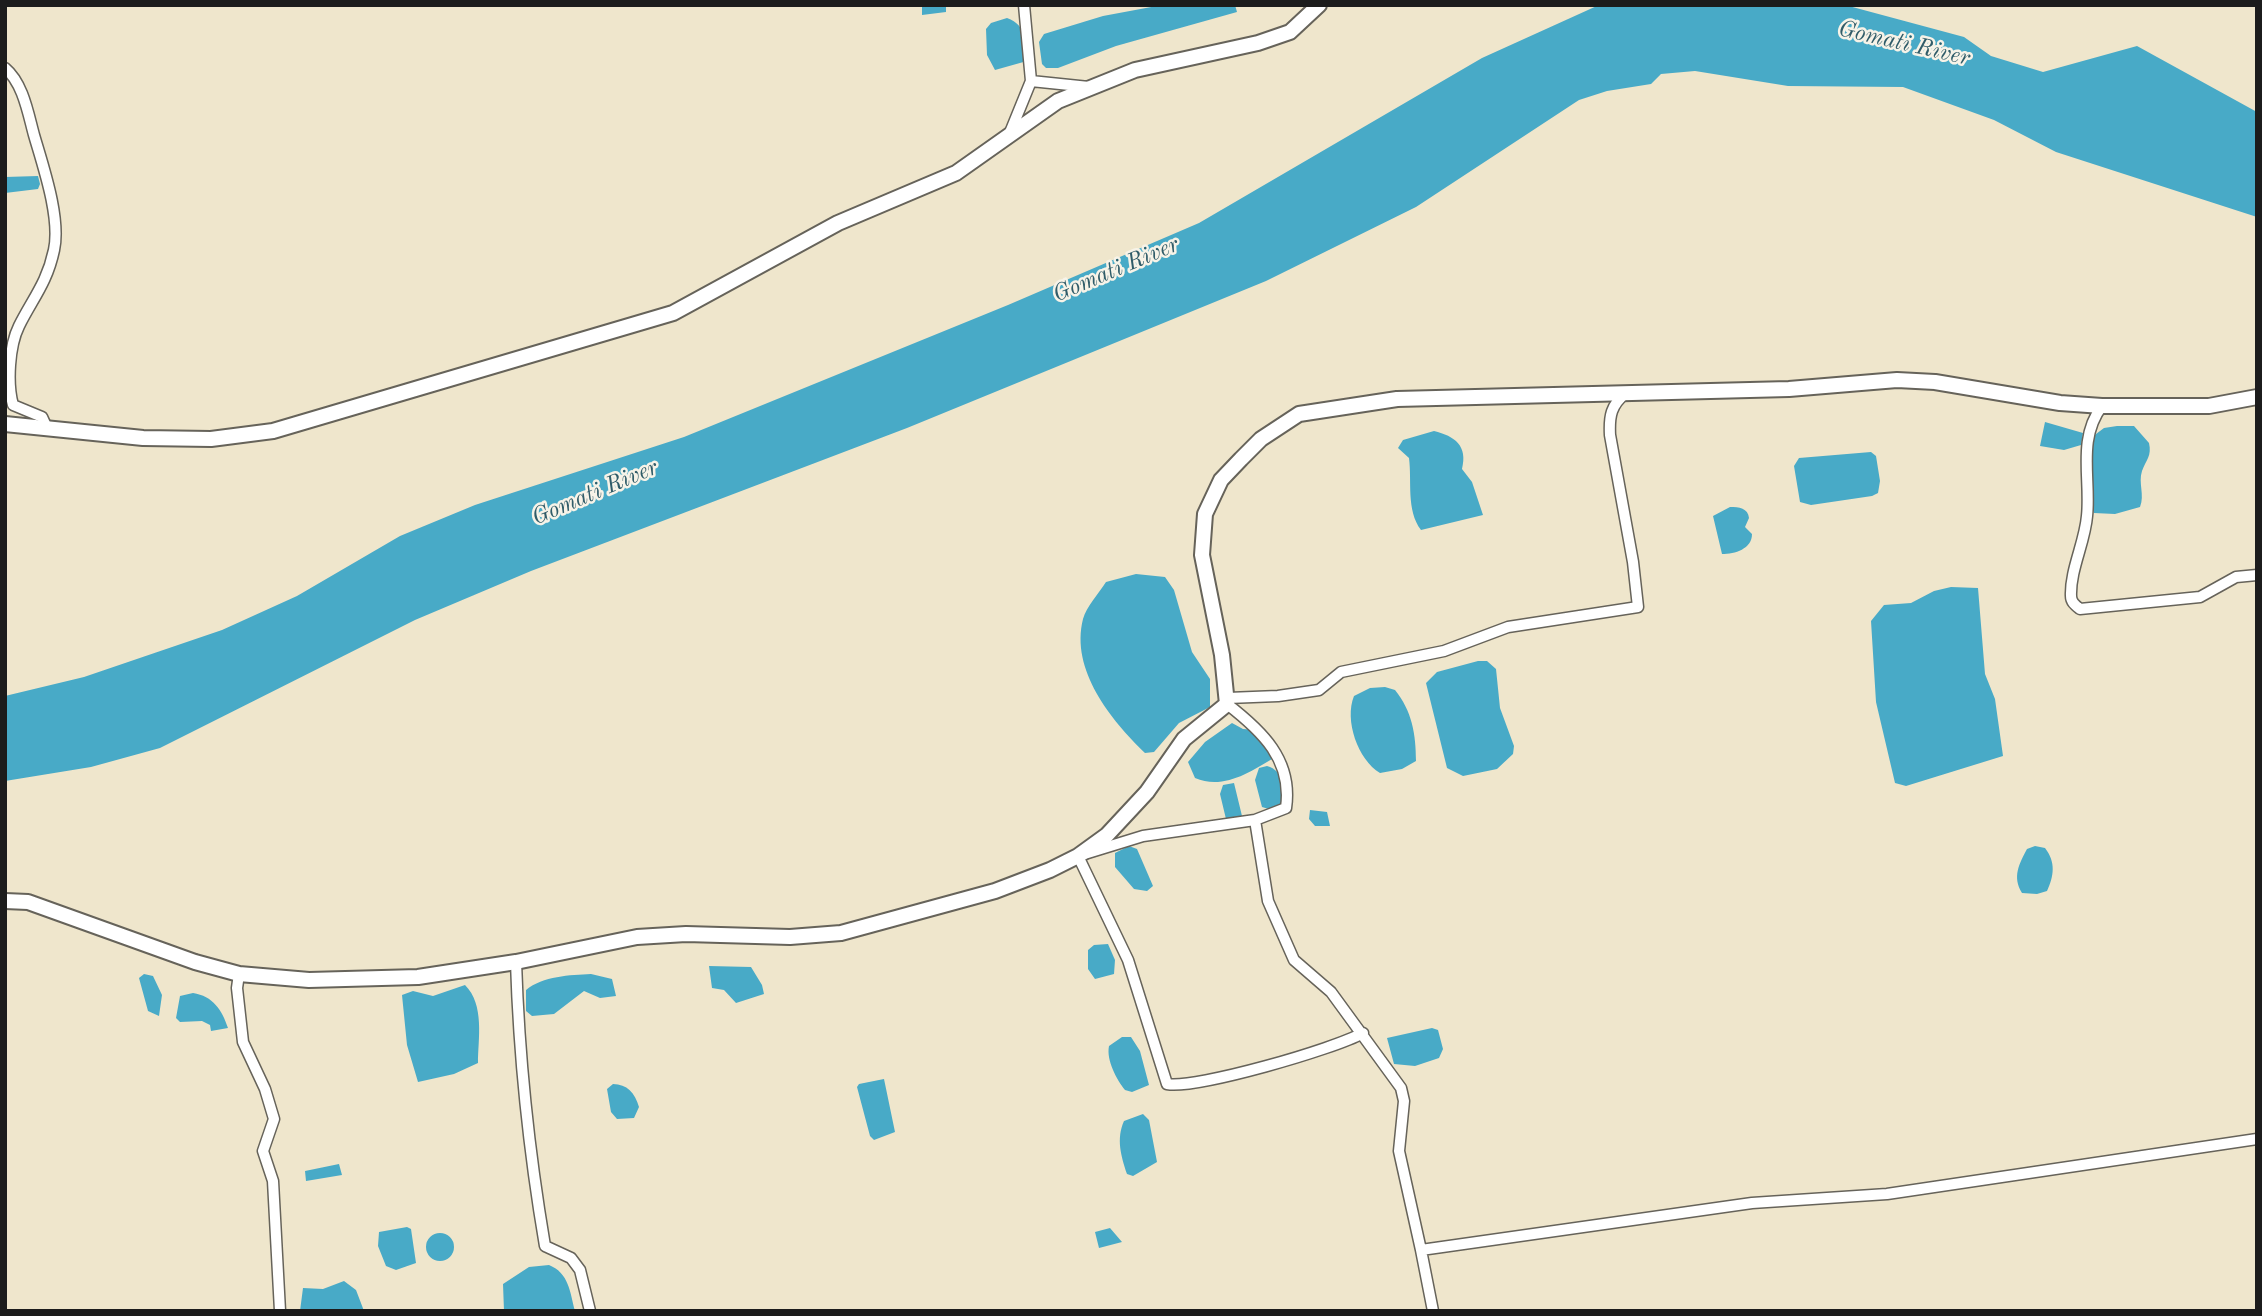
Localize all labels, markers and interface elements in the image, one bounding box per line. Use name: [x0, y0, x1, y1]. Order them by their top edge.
water label: Gomati River: [1835, 15, 1973, 73]
water label: Gomati River: [1049, 231, 1183, 309]
water label: Gomati River: [528, 454, 662, 532]

